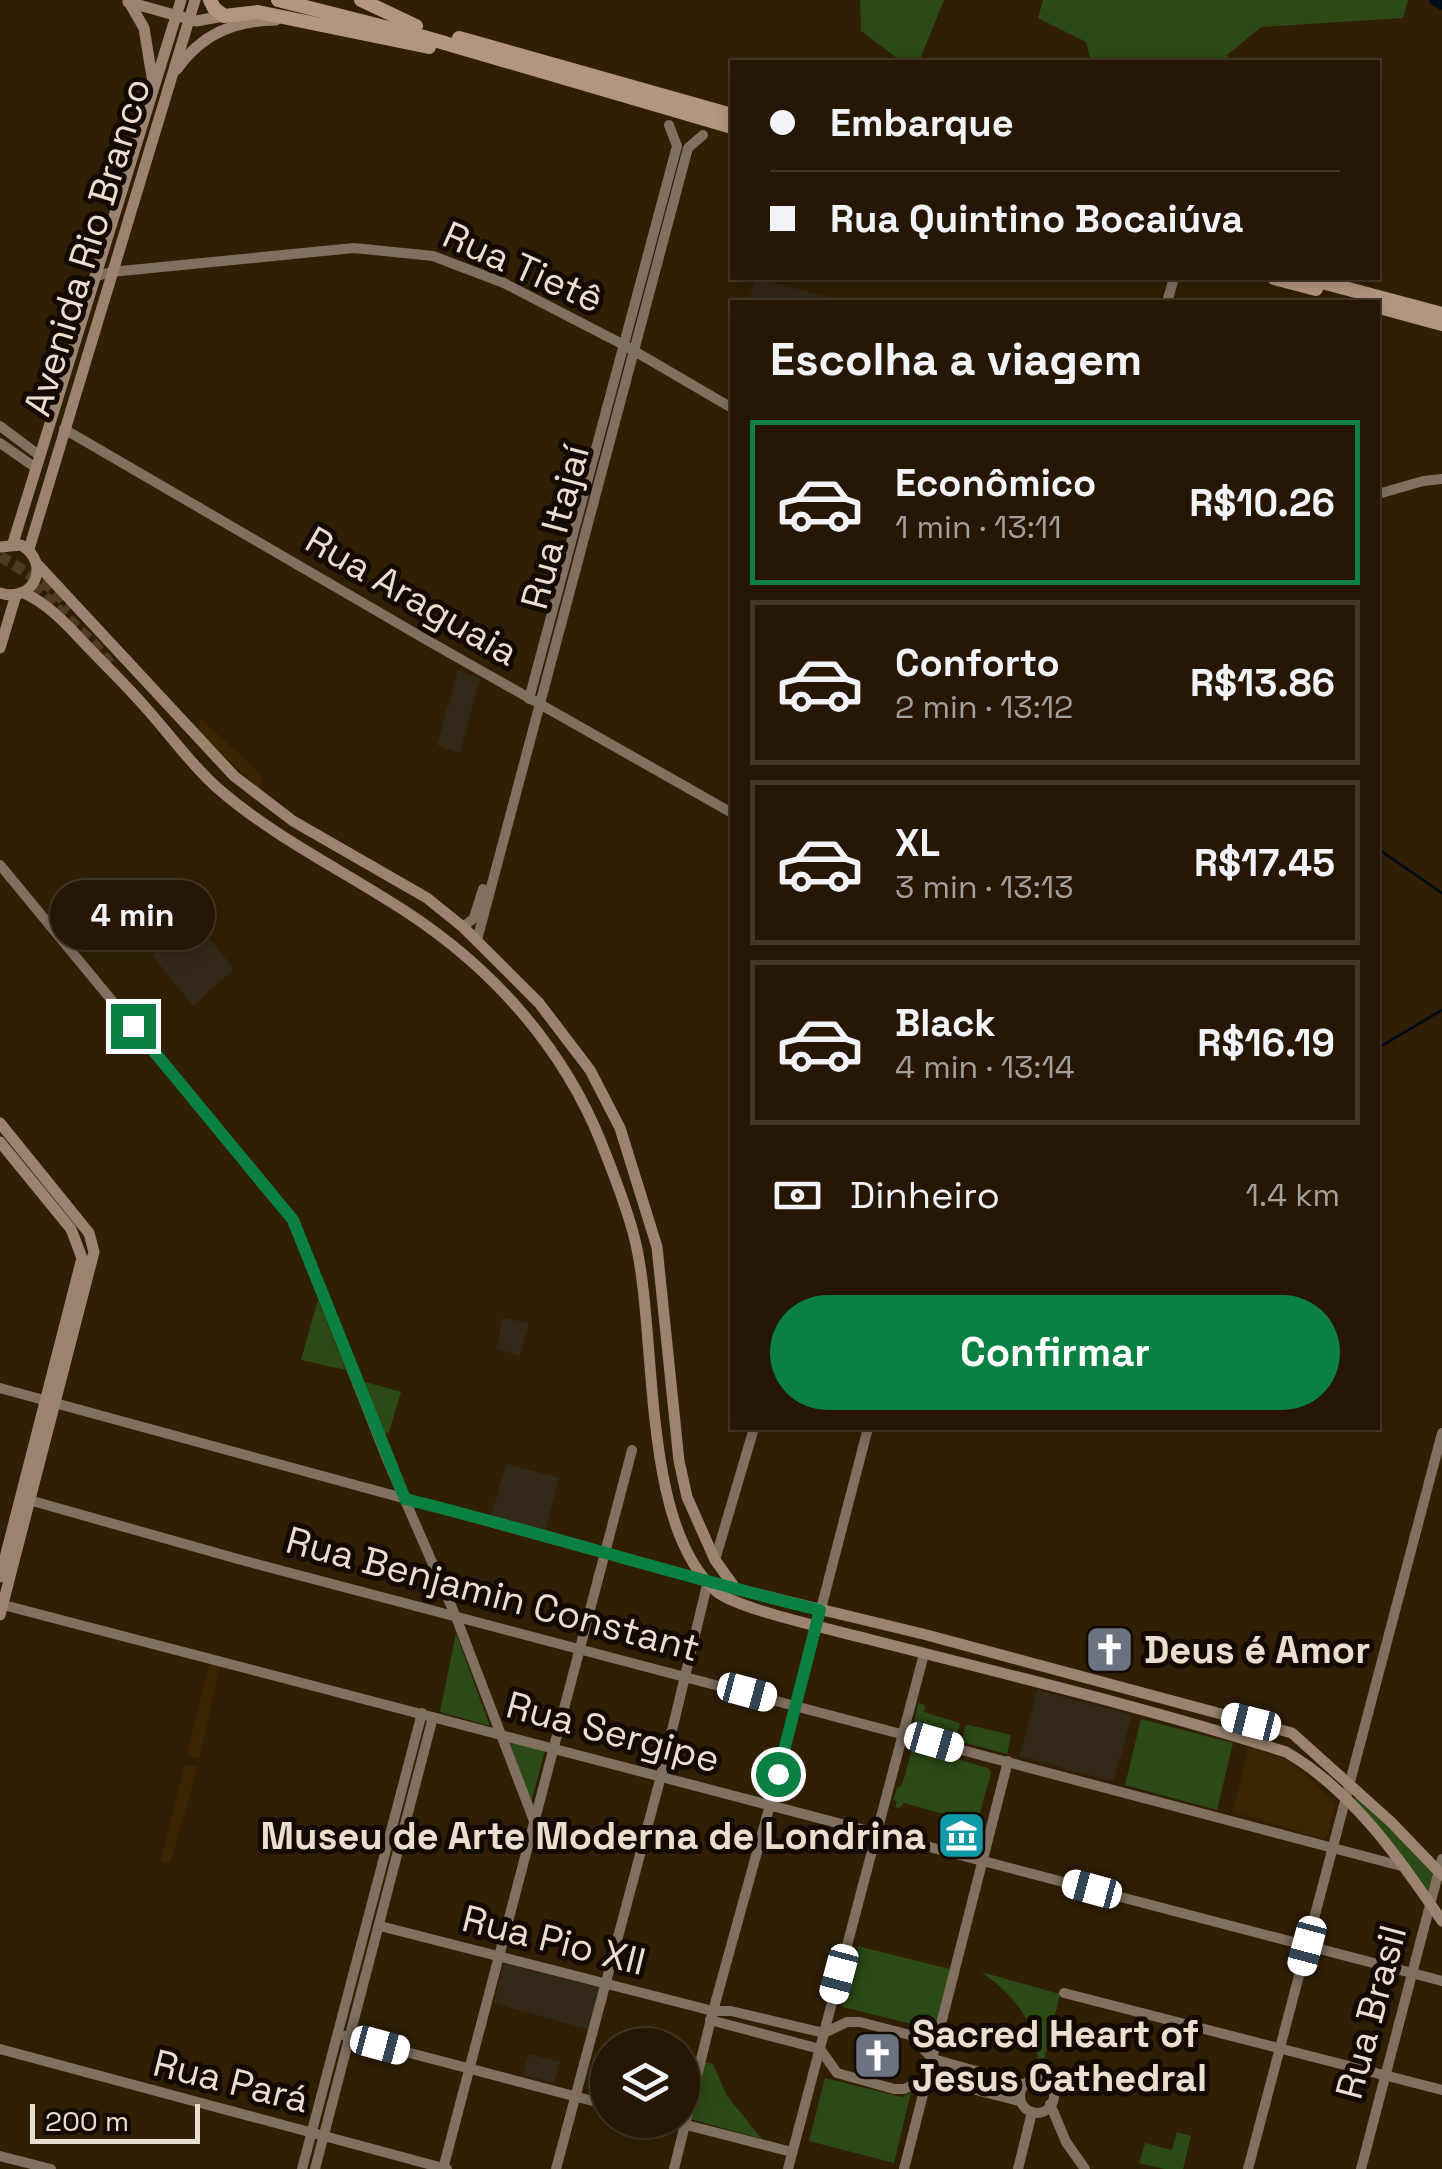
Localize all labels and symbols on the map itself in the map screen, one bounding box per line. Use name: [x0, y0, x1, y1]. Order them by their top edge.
street label: Avenida Rio Branco: [13, 72, 161, 422]
street label: Rua Tietê: [435, 210, 611, 324]
street label: Rua Itajaí: [510, 439, 600, 614]
street label: Rua Araguaia: [297, 516, 527, 676]
callout: 4 min: [51, 881, 216, 951]
route end: [111, 1004, 156, 1049]
street label: Rua Benjamin Constant: [281, 1516, 705, 1672]
church icon: Deus é Amor: [1083, 1624, 1135, 1676]
place label: Deus é Amor: [1144, 1626, 1370, 1674]
car: [714, 1670, 780, 1714]
street label: Rua Sergipe: [501, 1680, 725, 1784]
car: [1218, 1700, 1284, 1744]
car: [901, 1719, 967, 1765]
route start: [756, 1752, 801, 1797]
museum icon: Museu de Arte Moderna de Londrina: [935, 1810, 987, 1862]
place label: Museu de Arte Moderna de Londrina: [261, 1812, 926, 1860]
car: [1059, 1867, 1125, 1911]
street label: Rua Pio XII: [457, 1894, 651, 1986]
car: [1285, 1913, 1329, 1979]
street label: Rua Brasil: [1325, 1920, 1417, 2104]
car: [817, 1941, 861, 2007]
place label: Sacred Heart of Jesus Cathedral: [912, 2010, 1207, 2102]
car: [347, 2023, 413, 2067]
church icon: Sacred Heart of Jesus Cathedral: [851, 2030, 903, 2082]
street label: Rua Pará: [148, 2039, 314, 2123]
scale bar: [30, 2099, 200, 2144]

